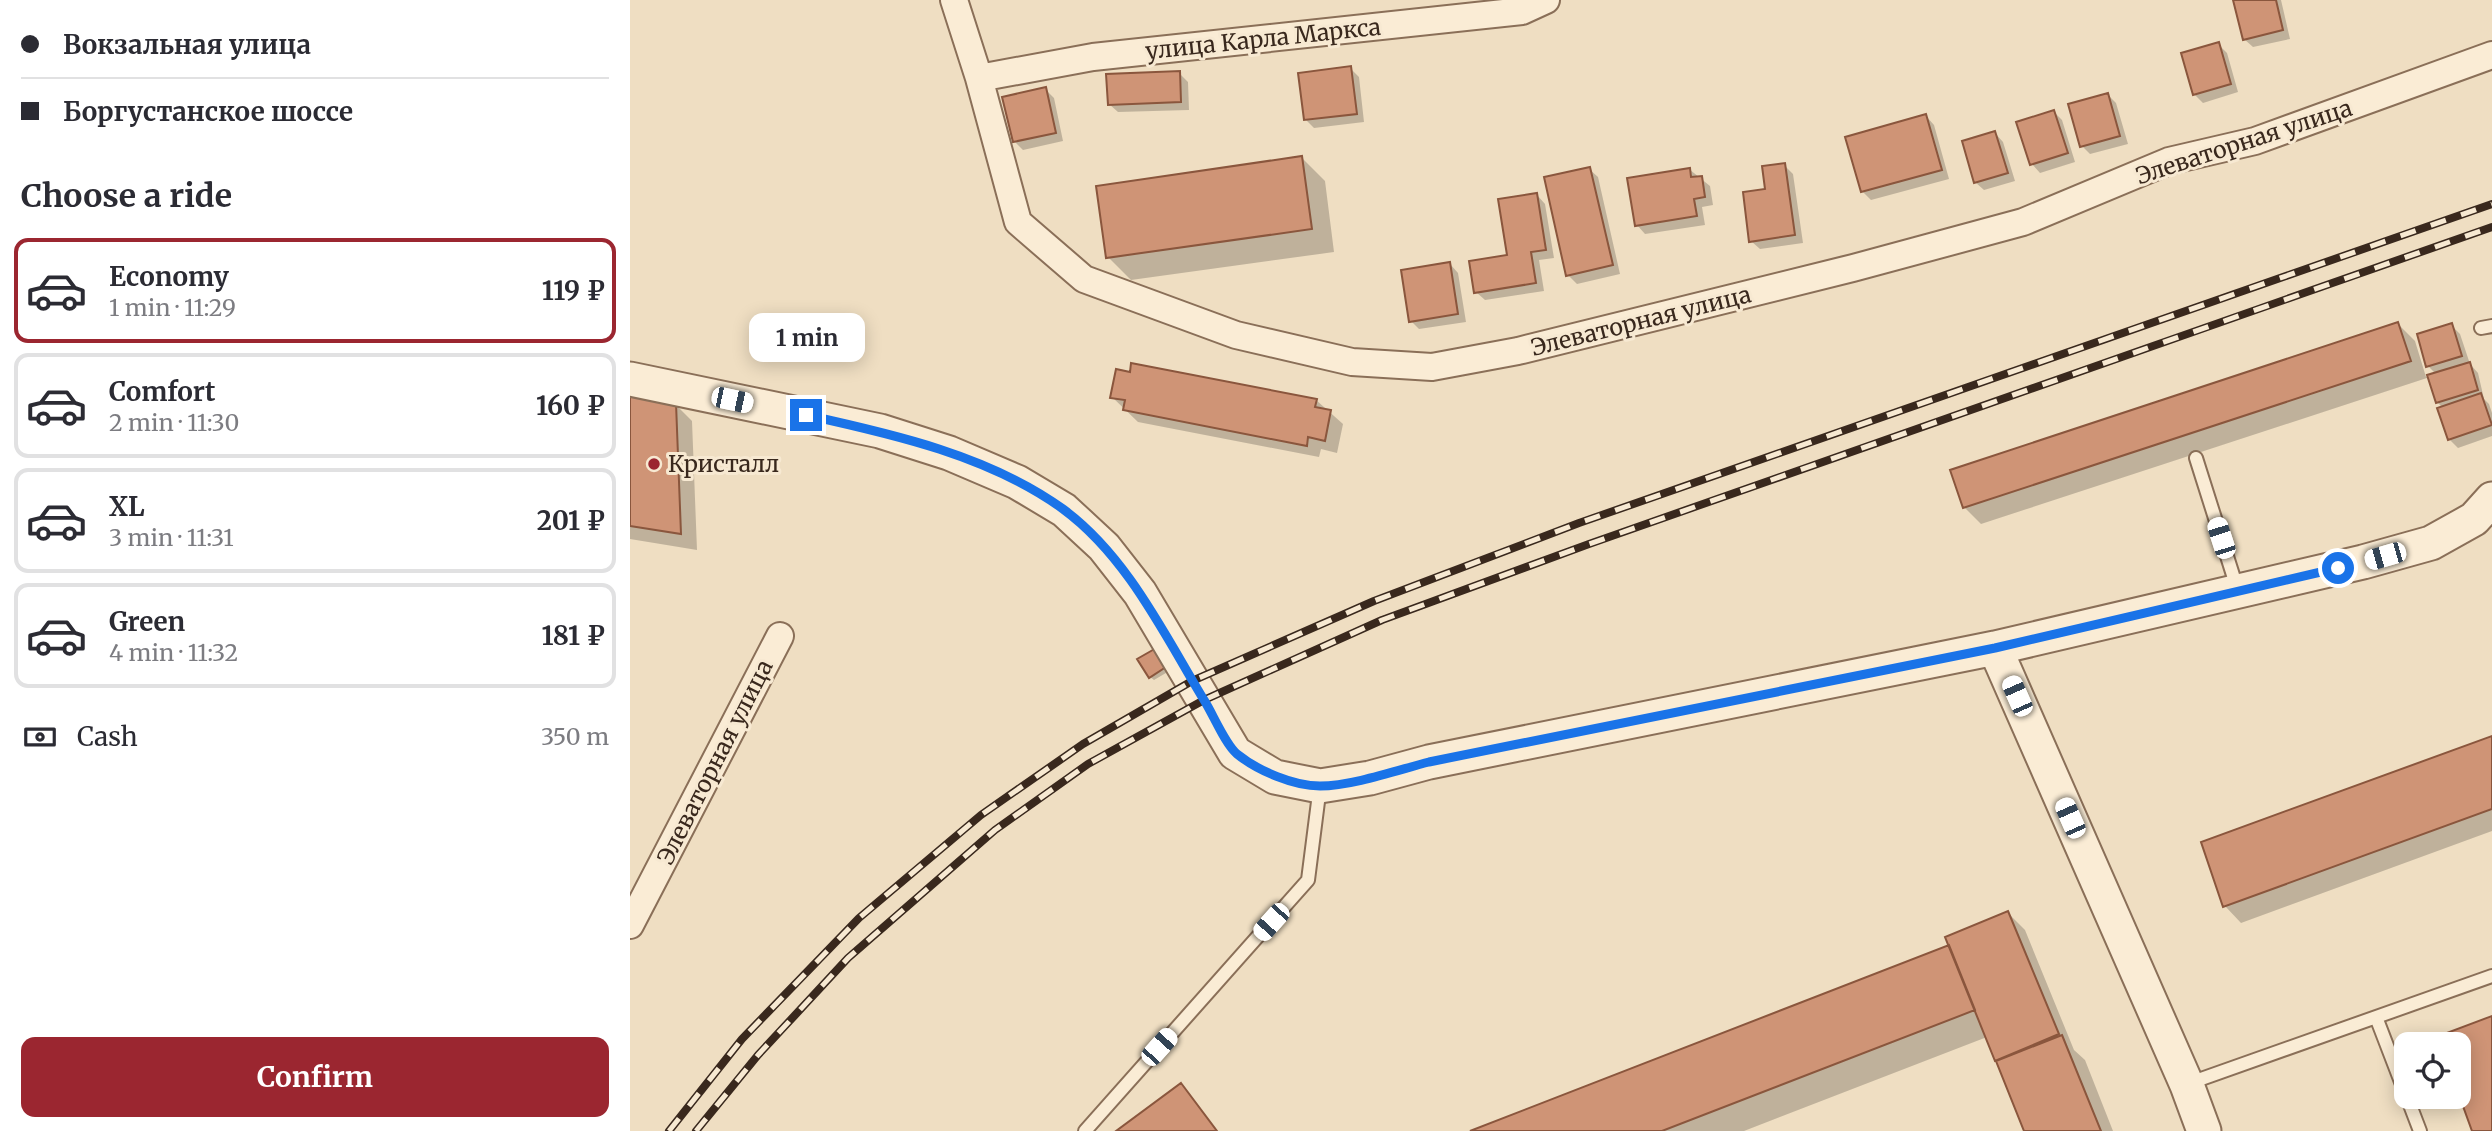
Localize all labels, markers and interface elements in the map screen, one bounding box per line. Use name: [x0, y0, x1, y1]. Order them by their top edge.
street label: улица Карла Маркса: [1144, 12, 1382, 65]
text: Вокзальная улица: [63, 28, 311, 61]
street label: Элеваторная улица: [2132, 93, 2356, 190]
text: Боргустанское шоссе: [63, 95, 353, 128]
text: Choose a ride: [21, 176, 232, 216]
icon: car: [25, 259, 88, 322]
text: Economy: [109, 260, 229, 293]
text: 119 ₽: [542, 274, 605, 307]
street label: Элеваторная улица: [1528, 279, 1754, 362]
text: 1 min · 11:29: [109, 293, 236, 322]
callout: 1 min: [748, 314, 864, 362]
text: 1 min: [776, 323, 838, 352]
icon: car: [25, 374, 88, 437]
text: Comfort: [109, 375, 215, 408]
car: [710, 385, 755, 415]
text: 160 ₽: [536, 389, 605, 422]
route end: [790, 399, 822, 431]
text: 2 min · 11:30: [109, 408, 239, 437]
place label: Кристалл: [668, 449, 779, 478]
marker: Кристалл: [646, 456, 662, 472]
icon: car: [25, 489, 88, 552]
text: XL: [109, 490, 145, 523]
text: 201 ₽: [537, 504, 605, 537]
car: [2205, 515, 2238, 561]
text: 3 min · 11:31: [109, 523, 234, 552]
car: [2362, 540, 2409, 572]
route start: [2322, 552, 2354, 584]
icon: car: [25, 604, 88, 667]
text: Green: [109, 605, 185, 638]
text: 181 ₽: [541, 619, 605, 652]
text: 4 min · 11:32: [109, 638, 238, 667]
street label: Элеваторная улица: [650, 655, 779, 869]
car: [1999, 673, 2036, 719]
icon: cash: [21, 718, 59, 756]
text: Cash: [77, 720, 138, 753]
text: 350 m: [541, 722, 609, 751]
car: [2052, 795, 2089, 841]
car: [1250, 899, 1293, 945]
car: [1138, 1024, 1181, 1070]
map controls: [2394, 1032, 2471, 1109]
button: locate: [2394, 1032, 2471, 1109]
button: Confirm: [21, 1037, 609, 1117]

